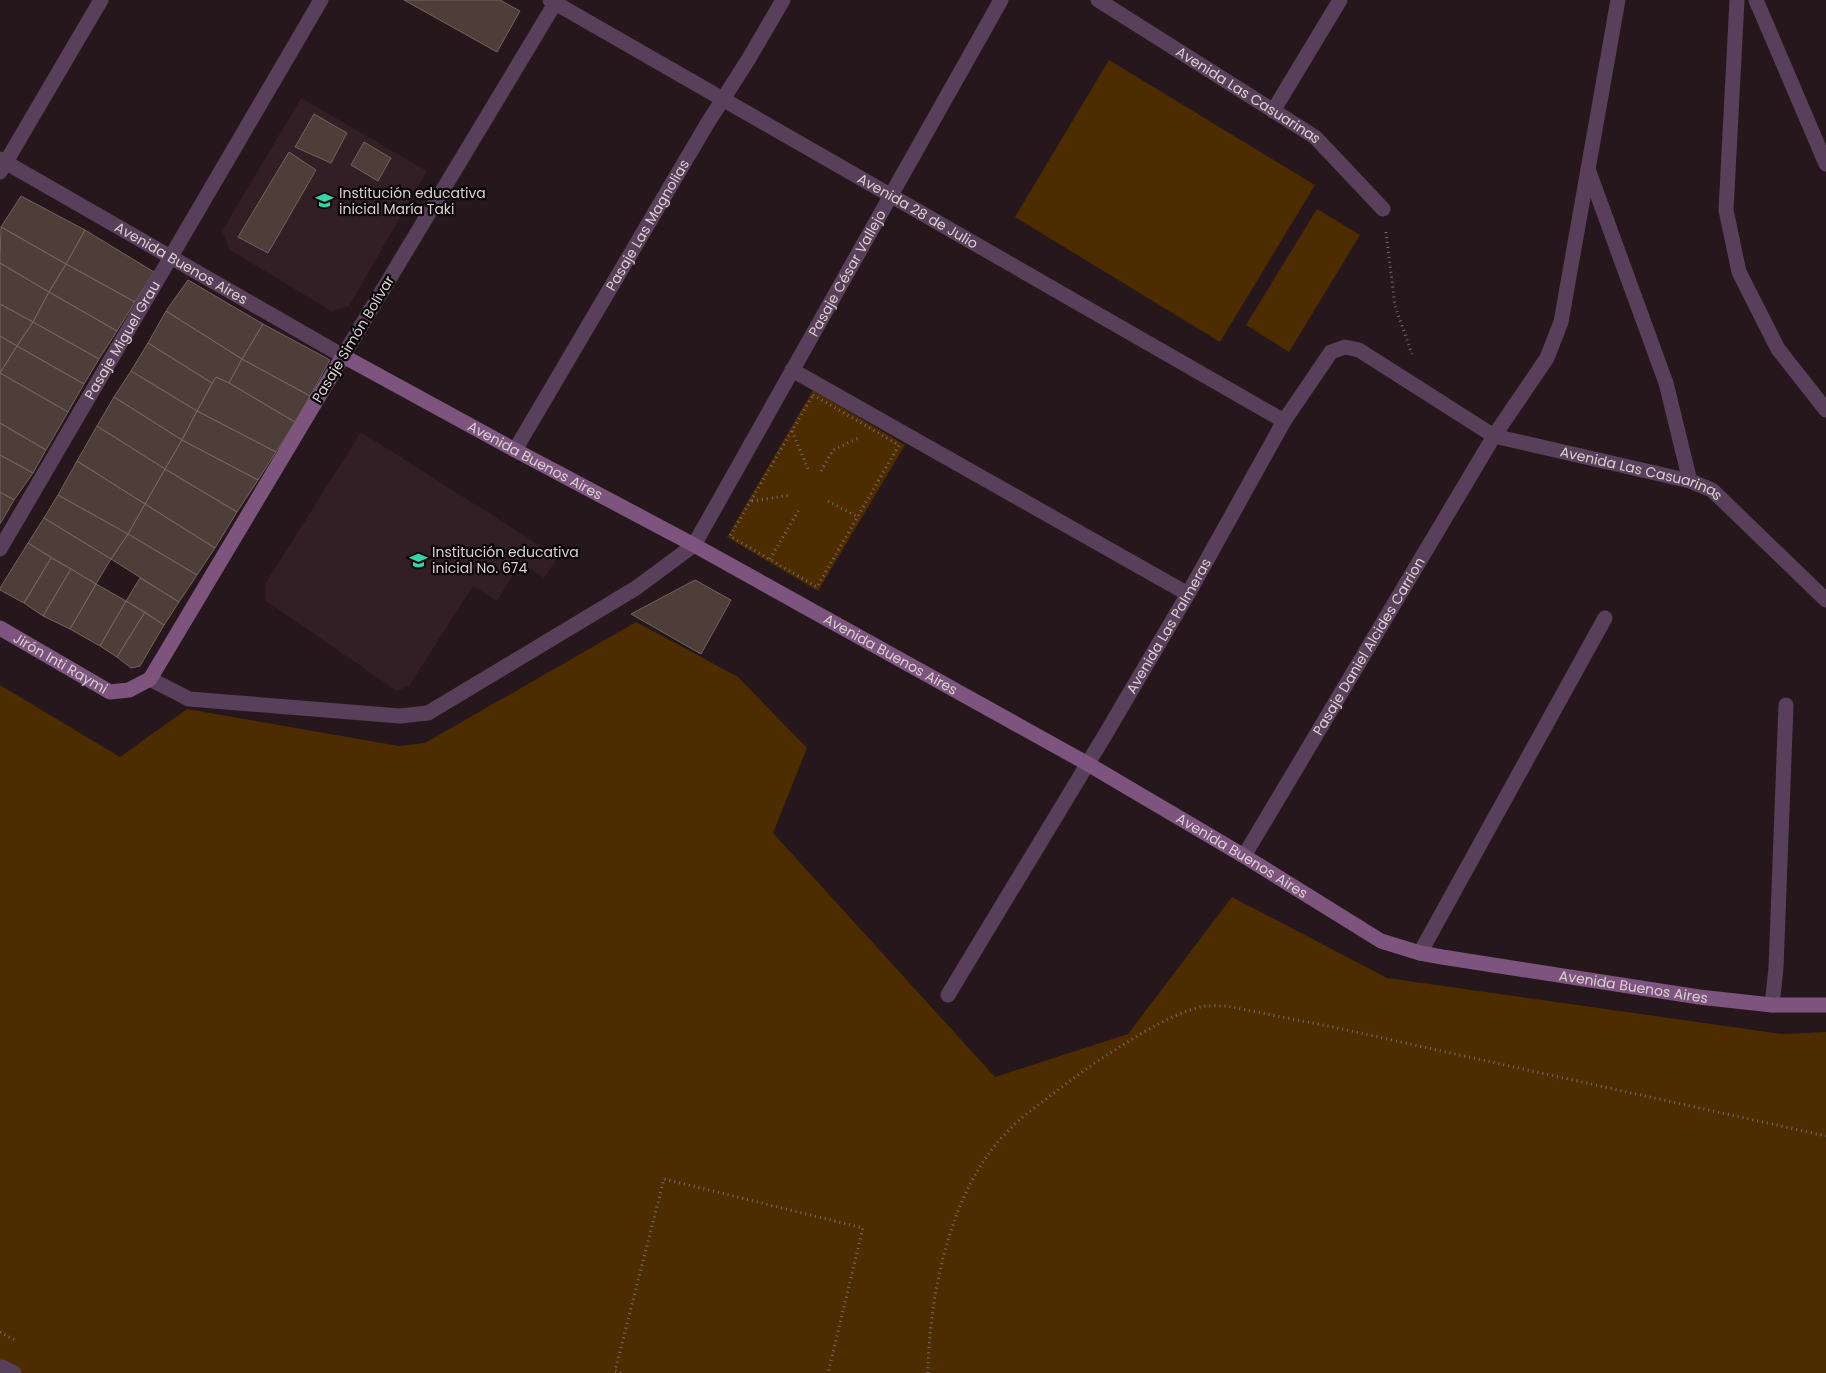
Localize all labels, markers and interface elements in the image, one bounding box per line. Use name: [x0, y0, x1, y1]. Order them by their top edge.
street label: Avenida Las Casuarinas: [1172, 42, 1326, 148]
street label: Pasaje Las Magnolias: [601, 156, 694, 295]
street label: Avenida 28 de Julio: [854, 168, 982, 253]
place label: Institución educativa inicial María Taki: [339, 183, 486, 219]
school or university icon: Institución educativa inicial María Taki: [315, 191, 335, 211]
street label: Pasaje César Vallejo: [803, 206, 891, 340]
street label: Avenida Buenos Aires: [111, 217, 251, 309]
street label: Pasaje Simón Bolívar: [307, 272, 399, 406]
street label: Pasaje Miguel Grau: [80, 277, 165, 403]
street label: Avenida Buenos Aires: [464, 416, 606, 505]
street label: Avenida Las Casuarinas: [1558, 441, 1727, 505]
place label: Institución educativa inicial No. 674: [432, 542, 579, 578]
school or university icon: Institución educativa inicial No. 674: [408, 550, 428, 570]
street label: Pasaje Daniel Alcides Carrion: [1308, 553, 1430, 739]
street label: Avenida Las Palmeras: [1121, 555, 1216, 698]
street label: Avenida Buenos Aires: [820, 609, 961, 700]
street label: Jirón Inti Raymi: [10, 628, 111, 699]
street label: Avenida Buenos Aires: [1172, 808, 1312, 903]
street label: Avenida Buenos Aires: [1558, 965, 1709, 1008]

